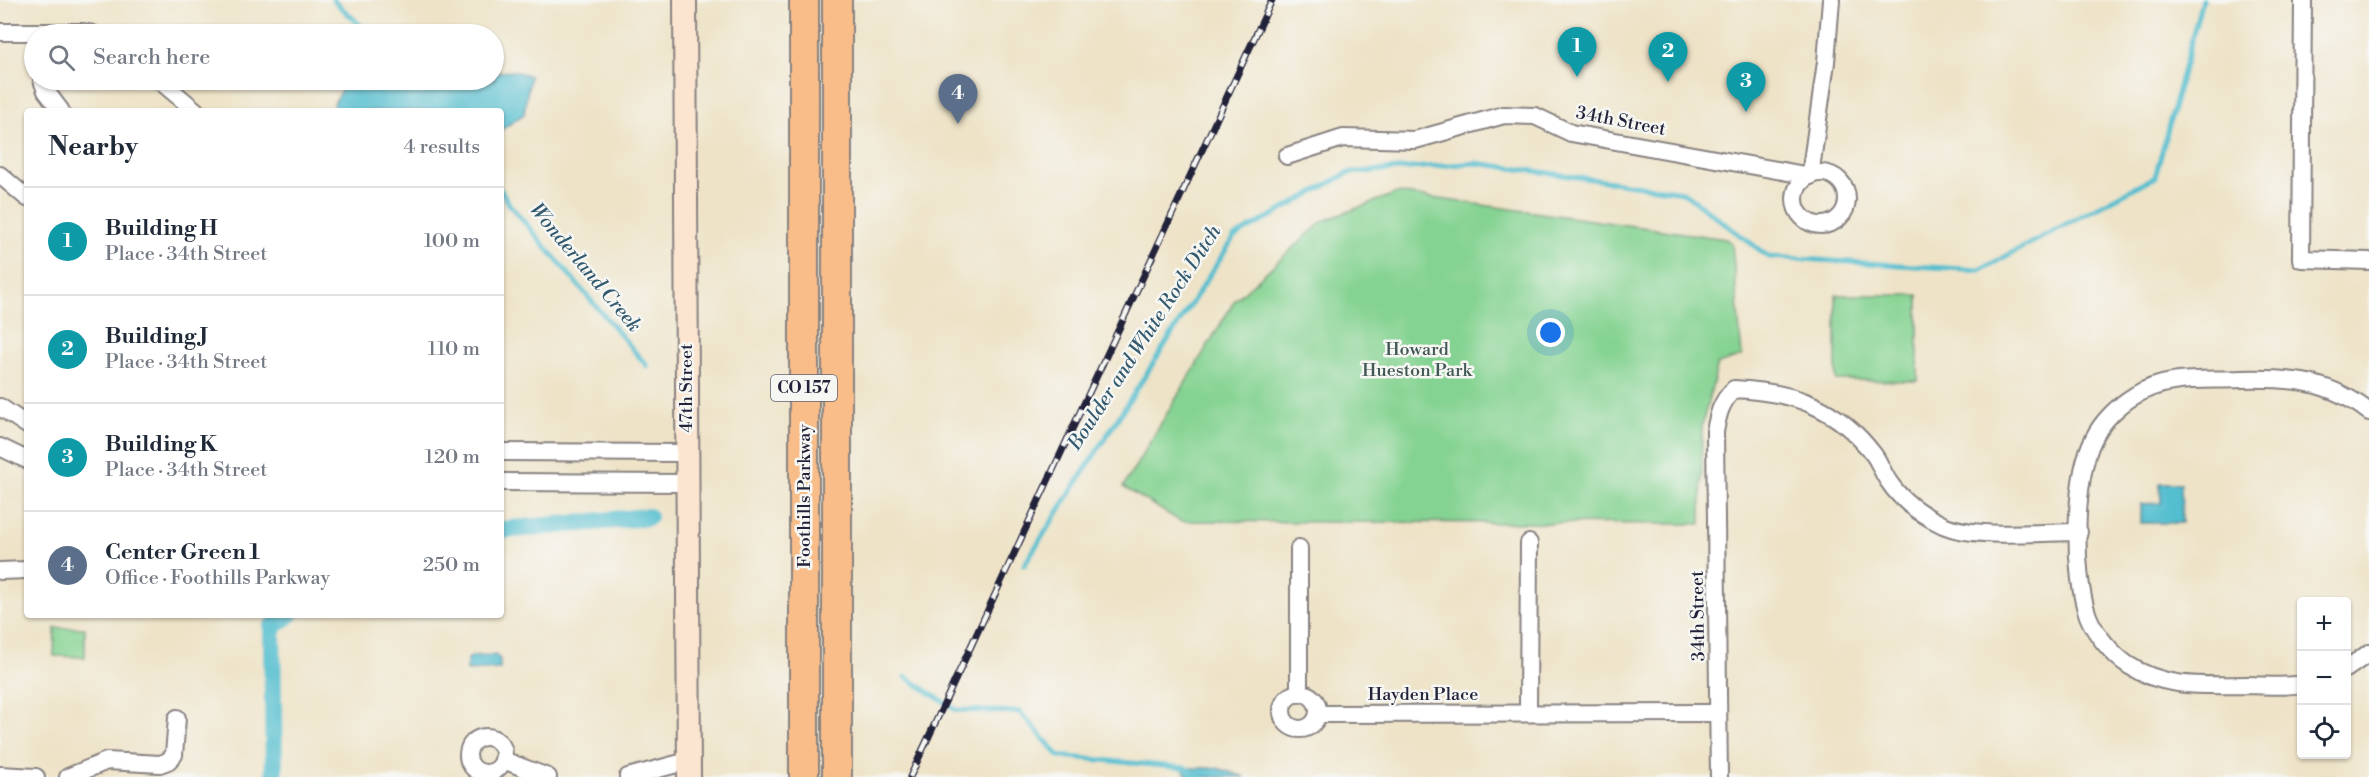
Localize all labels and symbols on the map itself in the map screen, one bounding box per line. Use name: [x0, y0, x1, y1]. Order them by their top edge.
pin: 1: [1558, 28, 1596, 77]
pin: 2: [1648, 32, 1688, 82]
pin: 3: [1726, 63, 1766, 112]
pin: 4: [938, 74, 978, 124]
street label: 34th Street: [1574, 101, 1668, 141]
water label: Wonderland Creek: [524, 198, 646, 338]
water label: Boulder and White Rock Ditch: [1062, 220, 1228, 456]
your location: [1536, 318, 1565, 347]
park label: Howard Hueston Park: [1362, 338, 1474, 382]
street label: 47th Street: [675, 343, 698, 432]
road number: CO 157: [771, 375, 837, 401]
street label: Foothills Parkway: [793, 424, 816, 568]
street label: 34th Street: [1686, 570, 1710, 662]
street label: Hayden Place: [1368, 683, 1478, 706]

